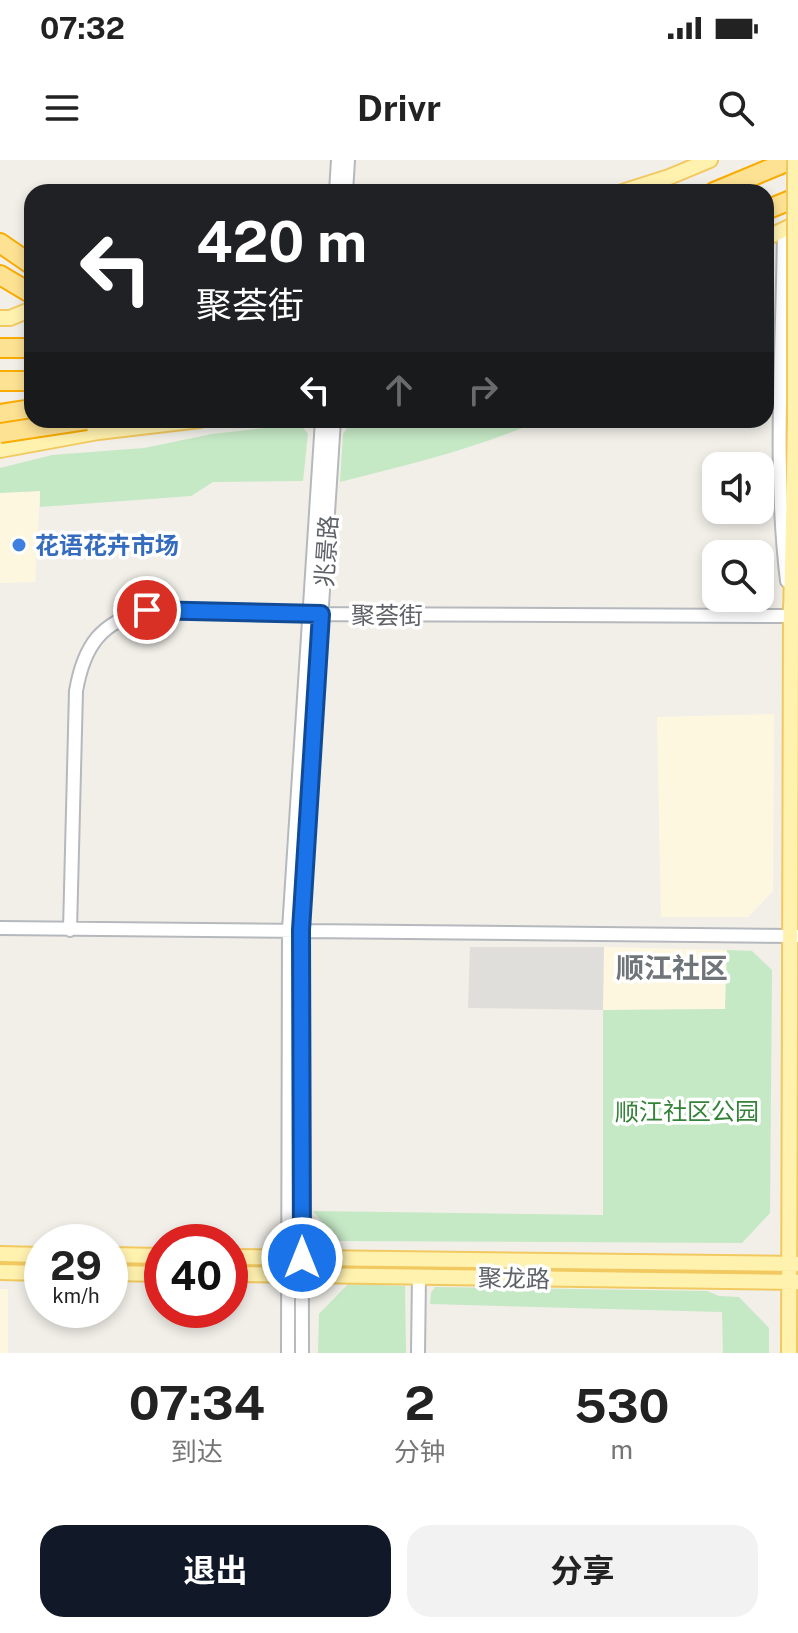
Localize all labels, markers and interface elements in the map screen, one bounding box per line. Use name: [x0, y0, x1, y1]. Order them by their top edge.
text: 07:32: [40, 10, 125, 46]
icon: menu: [40, 86, 84, 130]
icon: search: [714, 86, 758, 130]
text: Drivr: [357, 87, 441, 129]
text: 420 m: [196, 209, 367, 275]
icon: left: [64, 216, 168, 320]
text: 聚荟街: [196, 284, 304, 326]
icon: left: [293, 368, 337, 412]
icon: ahead: [377, 368, 421, 412]
icon: right: [461, 368, 505, 412]
map controls: [702, 452, 774, 612]
button: sound: [702, 452, 774, 524]
street label: 兆景路: [310, 514, 342, 588]
place label: 花语花卉市场: [35, 531, 179, 559]
marker: 花语花卉市场: [10, 536, 28, 554]
button: search: [702, 540, 774, 612]
pin: [113, 576, 181, 644]
icon: arrive: [125, 588, 169, 632]
street label: 聚荟街: [351, 601, 423, 629]
district label: 顺江社区: [616, 951, 728, 984]
park label: 顺江社区公园: [615, 1097, 759, 1125]
position arrow: [260, 1216, 344, 1300]
speed limit sign: 40: [144, 1224, 248, 1328]
text: 29: [50, 1242, 102, 1289]
street label: 聚龙路: [478, 1263, 550, 1293]
text: km/h: [52, 1284, 100, 1308]
text: 07:34: [129, 1374, 265, 1431]
text: 2: [404, 1374, 435, 1431]
text: 530: [574, 1377, 669, 1434]
text: m: [611, 1434, 633, 1465]
text: 到达: [171, 1436, 223, 1467]
text: 分钟: [394, 1436, 446, 1467]
button: 退出: [40, 1525, 391, 1617]
button: 分享: [407, 1525, 758, 1617]

